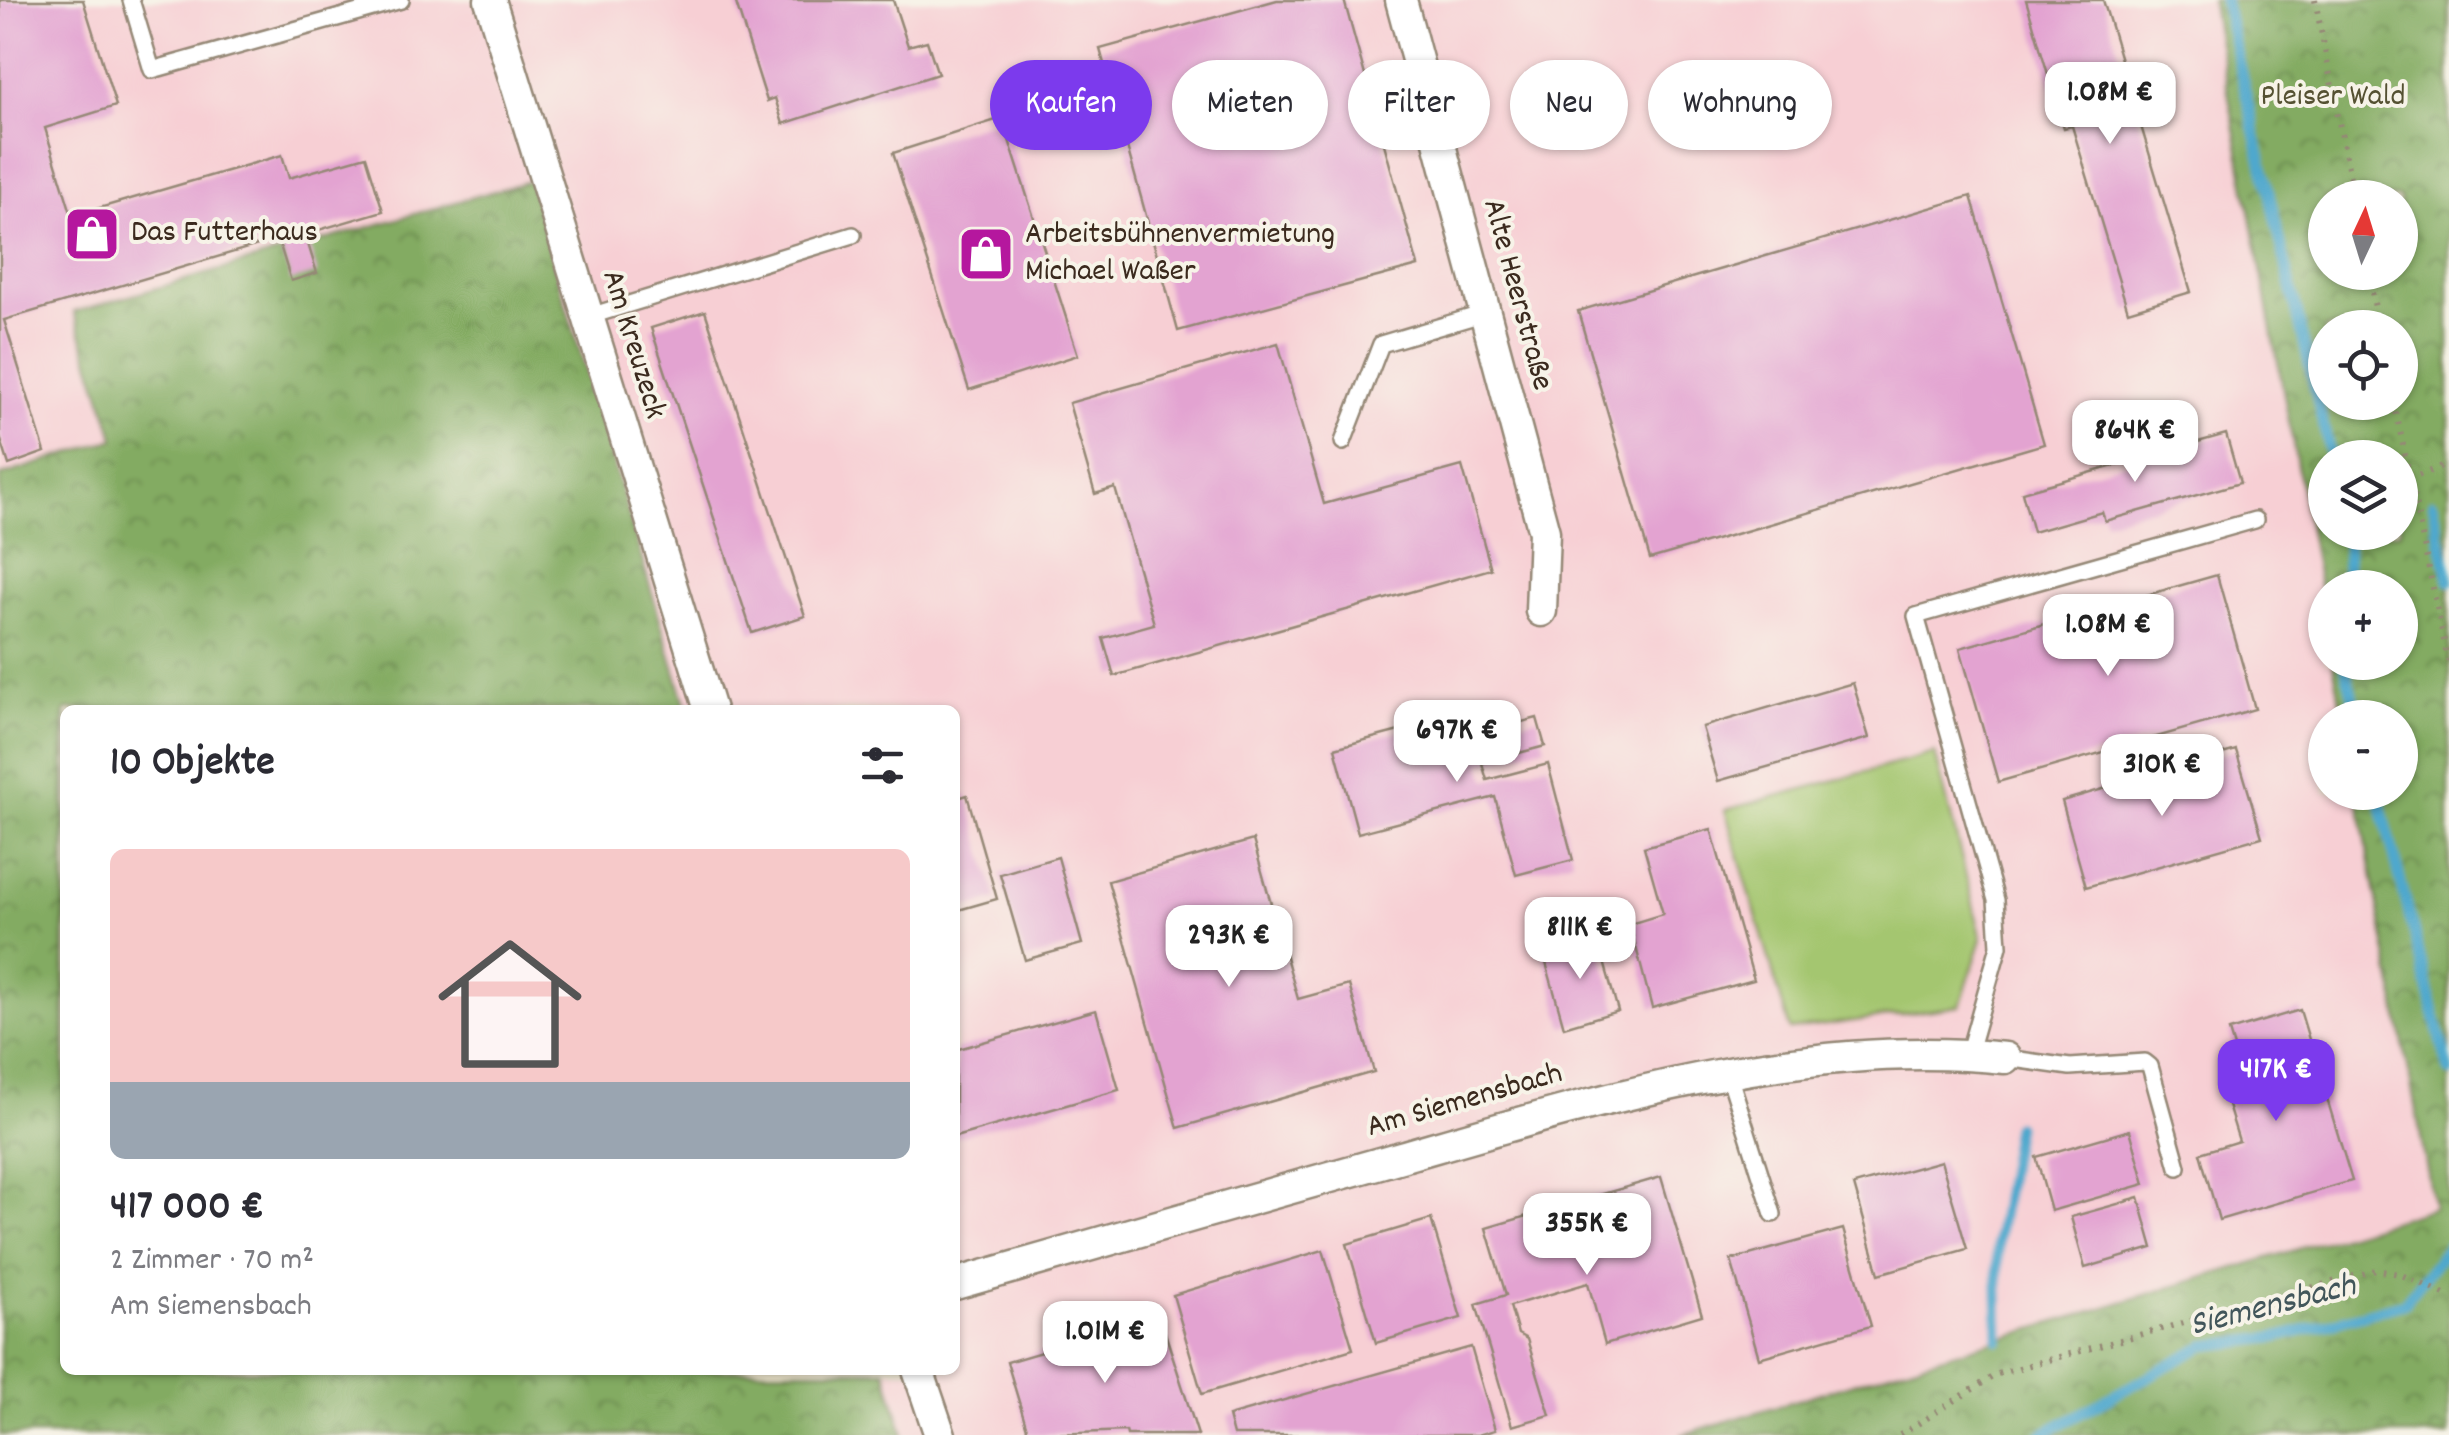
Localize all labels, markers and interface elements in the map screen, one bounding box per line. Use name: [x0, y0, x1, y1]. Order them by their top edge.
chip: Kaufen: [990, 60, 1152, 150]
chip: Mieten: [1172, 60, 1328, 150]
chip: Filter: [1348, 60, 1490, 150]
chip: Neu: [1510, 60, 1628, 150]
chip: Wohnung: [1648, 60, 1832, 150]
pin: 1.08M €: [2018, 62, 2202, 147]
text: 1.08M €: [2067, 71, 2153, 117]
park label: Pleiser Wald: [2261, 75, 2405, 121]
north arrow: [2308, 180, 2418, 290]
map controls: [2308, 180, 2418, 810]
street label: Alte Heerstraße: [1468, 194, 1564, 396]
shop icon: Das Futterhaus: [62, 204, 122, 264]
place label: Das Futterhaus: [131, 211, 318, 257]
place label: Arbeitsbühnenvermietung Michael Waßer: [1025, 213, 1335, 296]
shop icon: Arbeitsbühnenvermietung Michael Waßer: [956, 224, 1016, 284]
street label: Am Kreuzeck: [588, 265, 676, 425]
button: locate: [2308, 310, 2418, 420]
pin: 864K €: [2054, 400, 2216, 485]
text: 864K €: [2094, 409, 2176, 455]
button: layers: [2308, 440, 2418, 550]
button: +: [2308, 570, 2418, 680]
pin: 1.08M €: [2016, 594, 2200, 679]
text: 1.08M €: [2065, 603, 2151, 649]
pin: 697K €: [1376, 700, 1538, 785]
button: −: [2308, 700, 2418, 810]
text: 697K €: [1416, 709, 1498, 755]
pin: 310K €: [2081, 734, 2243, 819]
text: 10 Objekte: [110, 735, 275, 795]
icon: filters: [855, 738, 910, 793]
text: 310K €: [2123, 743, 2201, 789]
pin: 811K €: [1499, 897, 1661, 982]
pin: 293K €: [1148, 905, 1310, 990]
text: 811K €: [1547, 906, 1613, 952]
icon: home: [420, 914, 600, 1094]
text: 293K €: [1188, 914, 1270, 960]
pin: 417K €: [2195, 1039, 2357, 1124]
text: 417K €: [2240, 1048, 2312, 1094]
street label: Am Siemensbach: [1362, 1052, 1568, 1152]
text: 417 000 €: [110, 1179, 264, 1239]
pin: 355K €: [1506, 1193, 1668, 1278]
text: 355K €: [1545, 1202, 1629, 1248]
text: 2 Zimmer · 70 m²: [110, 1239, 314, 1285]
water label: Siemensbach: [2185, 1262, 2362, 1352]
text: Am Siemensbach: [110, 1285, 312, 1331]
pin: 1.01M €: [1013, 1301, 1197, 1386]
text: 1.01M €: [1065, 1310, 1145, 1356]

